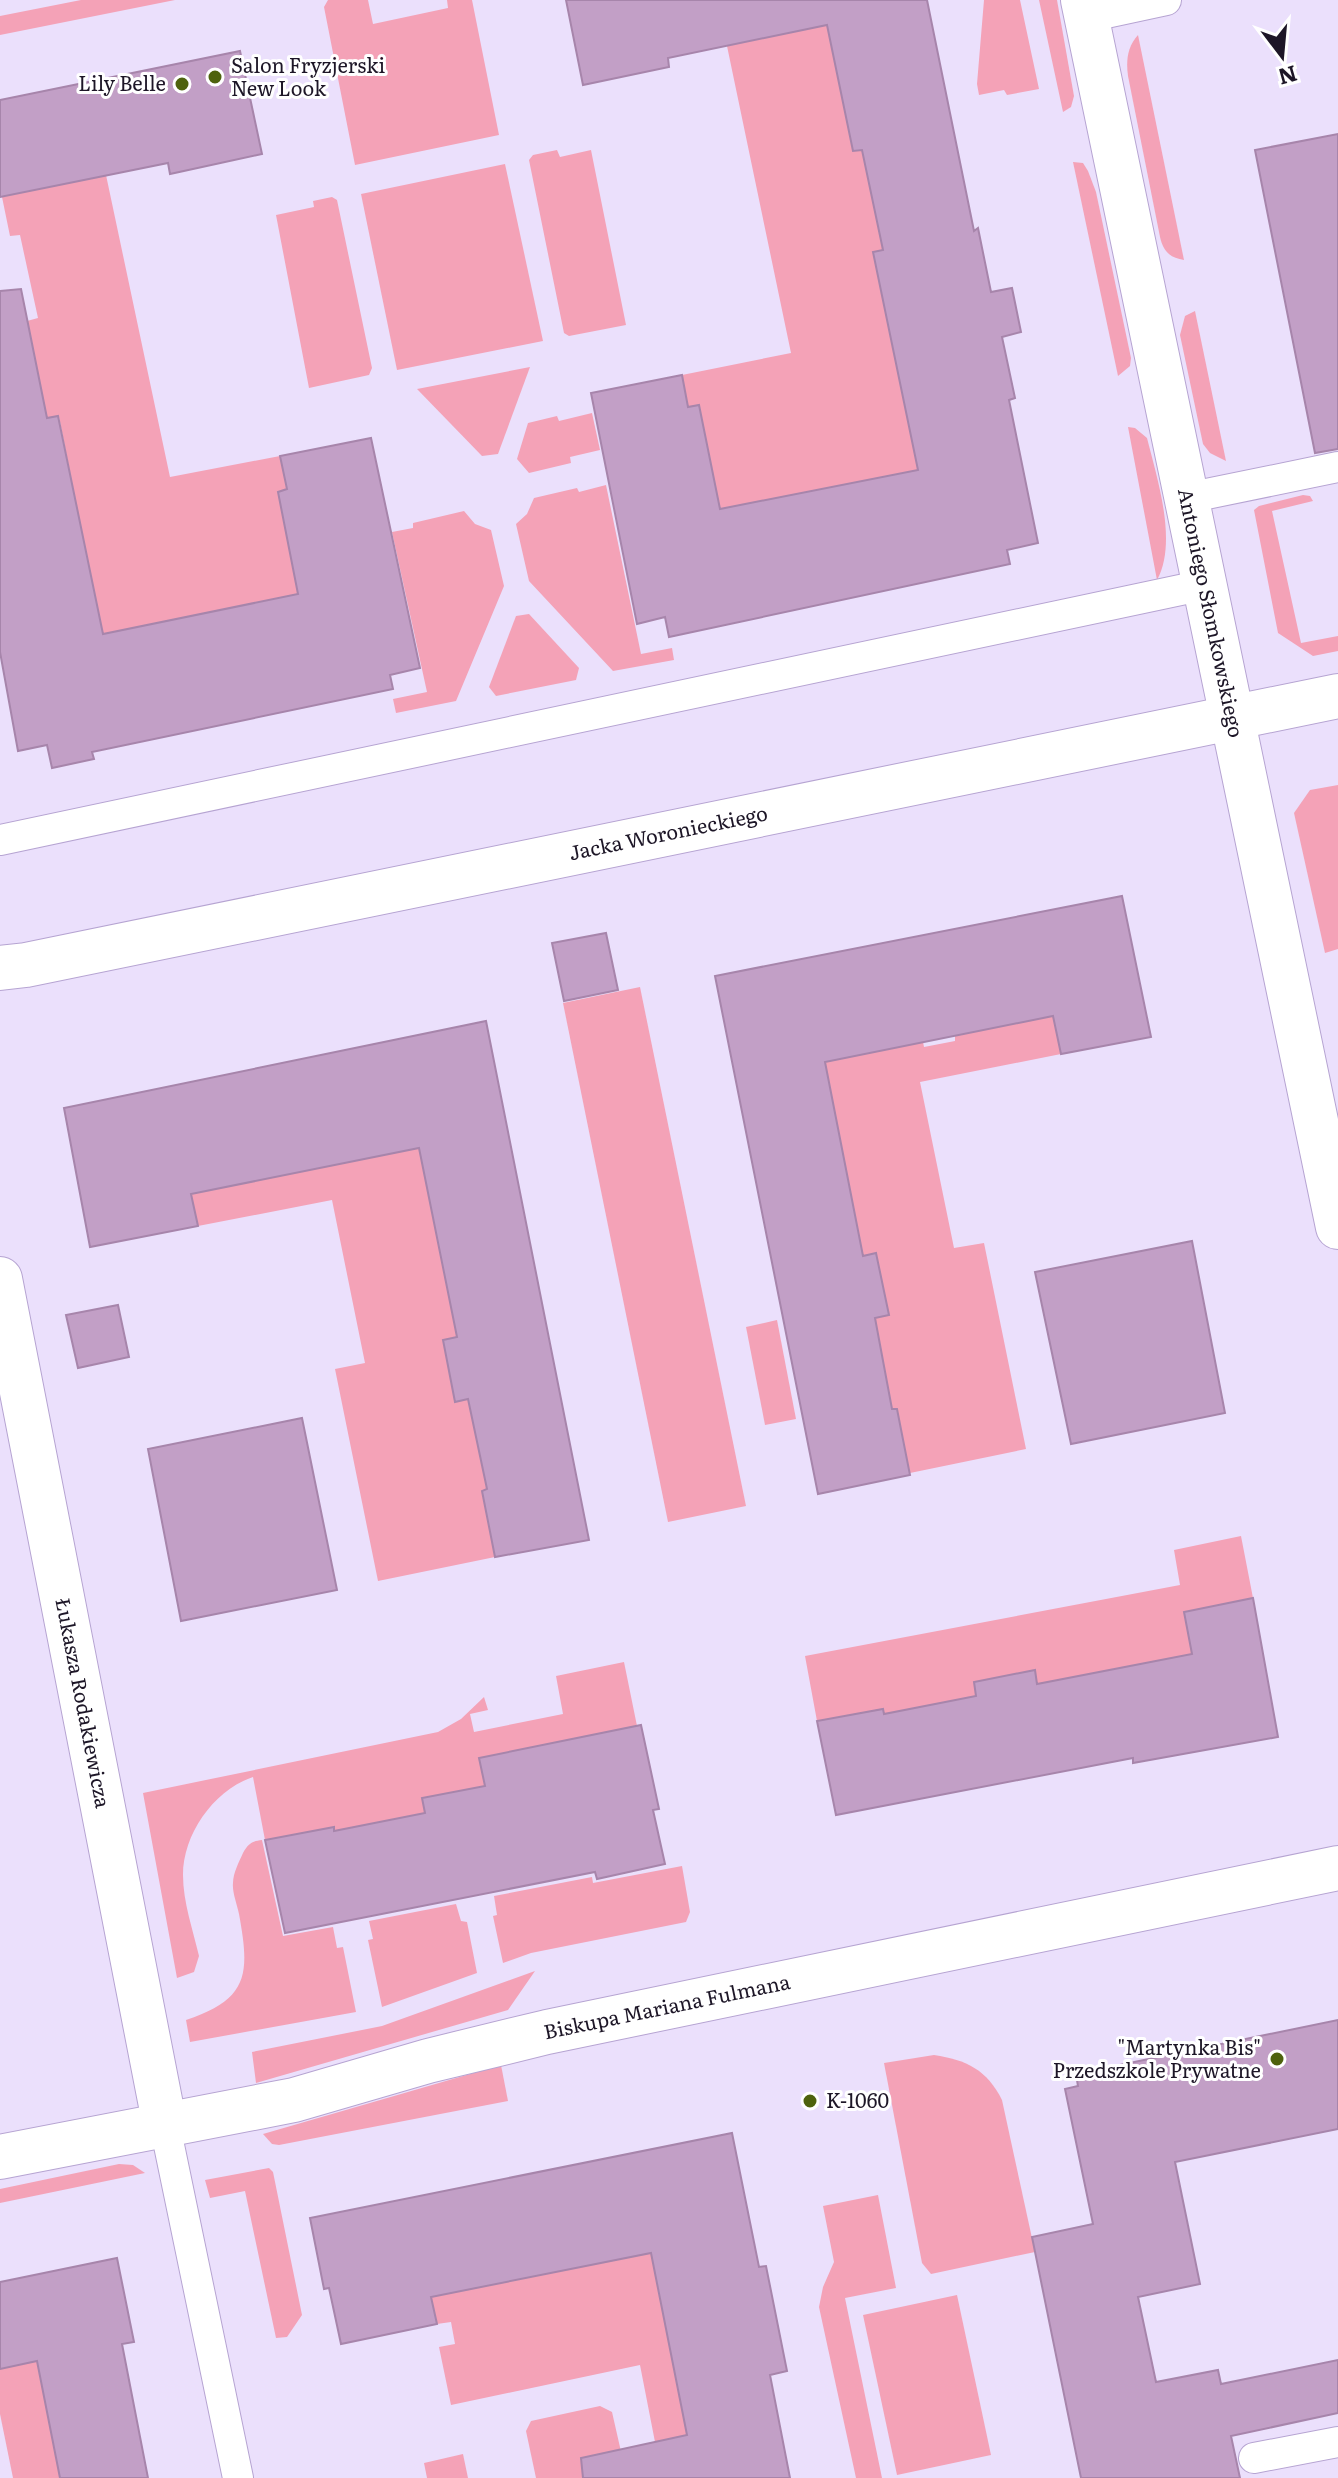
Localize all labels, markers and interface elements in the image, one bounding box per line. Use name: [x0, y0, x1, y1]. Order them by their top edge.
north arrow: [1242, 16, 1322, 96]
place label: Salon Fryzjerski New Look: [231, 49, 385, 102]
text: N: [1275, 58, 1301, 95]
place label: Lily Belle: [78, 67, 166, 97]
marker: Salon Fryzjerski New Look: [206, 68, 224, 86]
marker: Lily Belle: [173, 75, 191, 93]
street label: Antoniego Słomkowskiego: [1172, 485, 1253, 740]
street label: Jacka Woronieckiego: [566, 796, 770, 866]
street label: Łukasza Rodakiewicza: [49, 1595, 120, 1810]
street label: Biskupa Mariana Fulmana: [541, 1965, 793, 2045]
place label: "Martynka Bis" Przedszkole Prywatne: [1053, 2031, 1261, 2084]
marker: "Martynka Bis" Przedszkole Prywatne: [1268, 2050, 1286, 2068]
place label: K-1060: [826, 2084, 889, 2114]
marker: K-1060: [801, 2092, 819, 2110]

